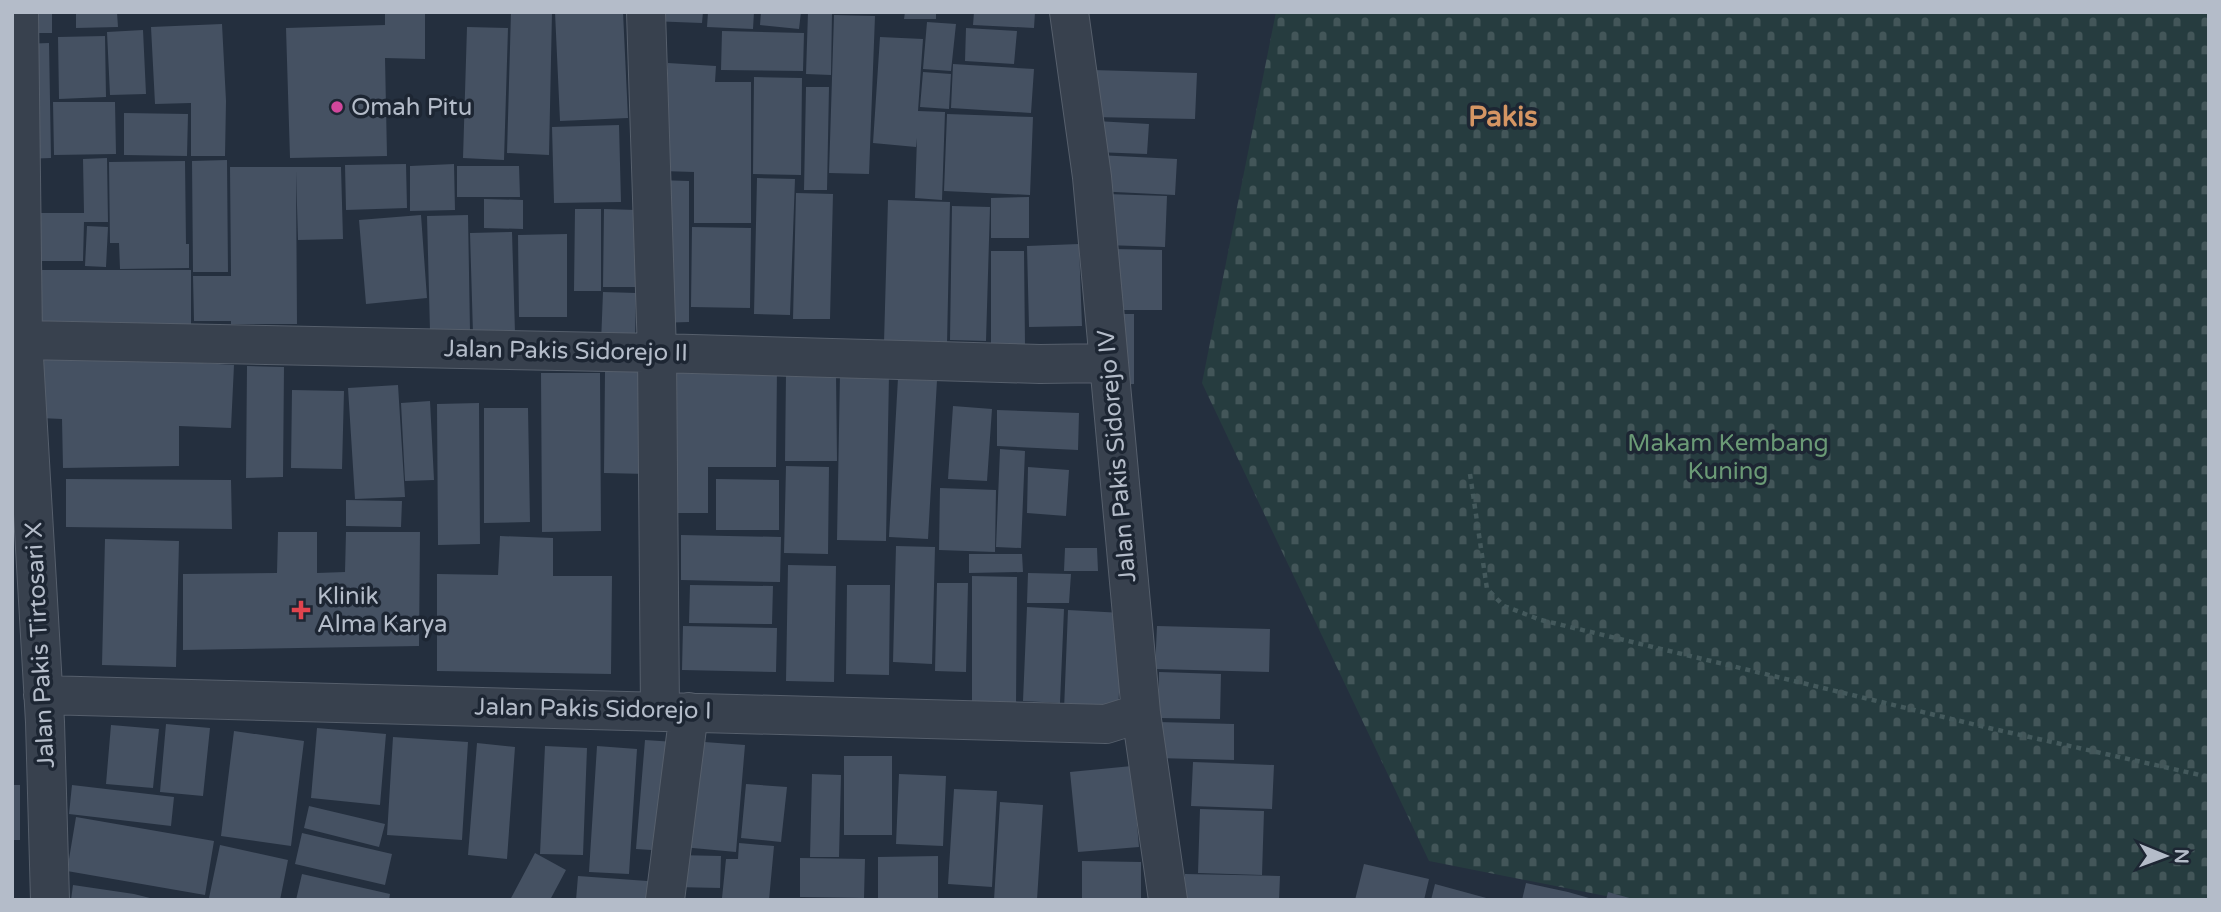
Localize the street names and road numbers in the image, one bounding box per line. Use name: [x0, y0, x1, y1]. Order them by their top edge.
street label: Jalan Pakis Sidorejo IV: [1091, 328, 1143, 584]
street label: Jalan Pakis Sidorejo II: [444, 334, 688, 368]
street label: Jalan Pakis Tirtosari X: [19, 521, 61, 769]
street label: Jalan Pakis Sidorejo I: [474, 692, 712, 726]

